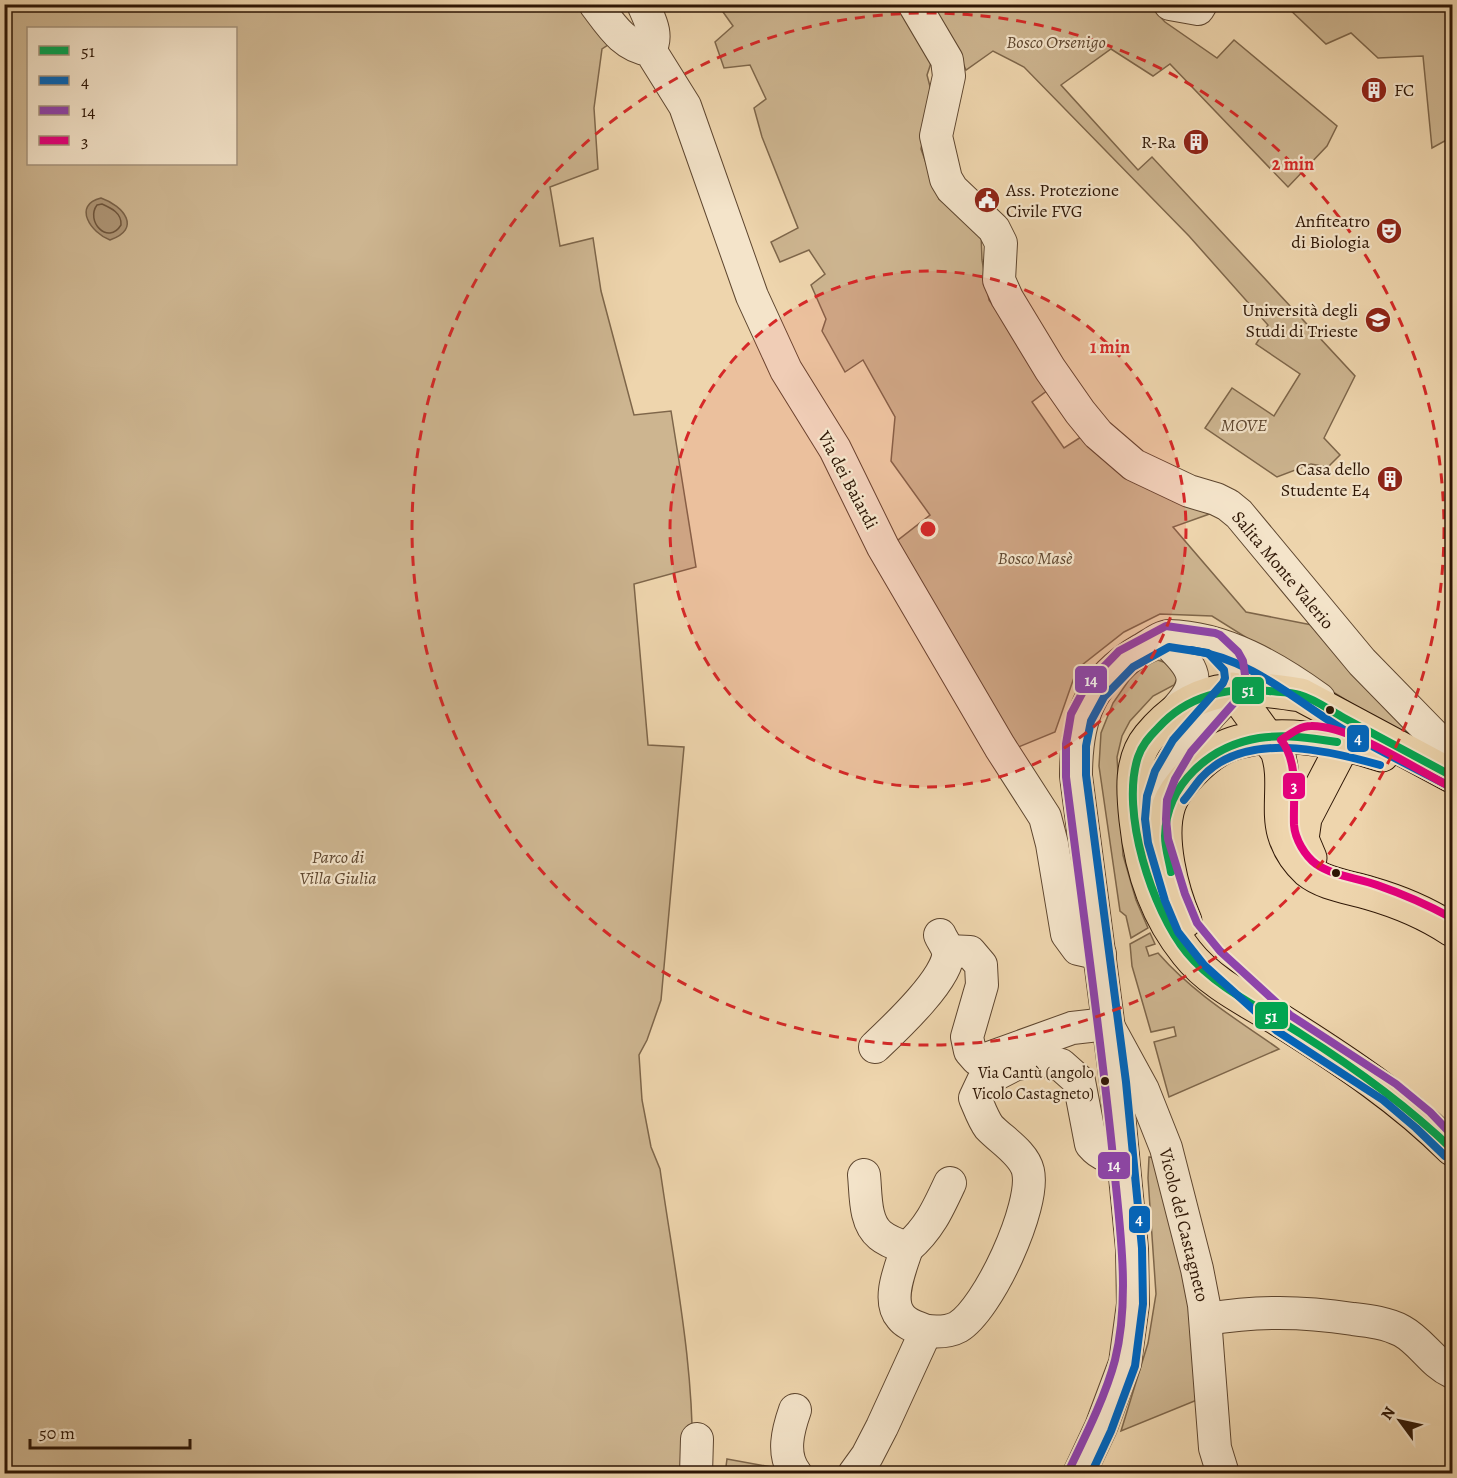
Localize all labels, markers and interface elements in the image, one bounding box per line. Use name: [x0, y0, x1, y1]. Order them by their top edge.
legend: [27, 27, 237, 165]
park label: Bosco Orsenigo: [1006, 30, 1106, 54]
text: 51: [81, 39, 95, 63]
text: 4: [81, 69, 89, 93]
building icon: FC: [1359, 75, 1389, 105]
place label: FC: [1394, 78, 1414, 102]
text: 14: [81, 99, 95, 123]
building icon: R-Ra: [1181, 127, 1211, 157]
text: 3: [81, 129, 89, 153]
place label: R-Ra: [1141, 130, 1177, 154]
text: 2 min: [1272, 152, 1314, 176]
place label: Ass. Protezione Civile FVG: [1005, 178, 1119, 223]
public building icon: Ass. Protezione Civile FVG: [972, 185, 1002, 215]
place label: Anfiteatro di Biologia: [1291, 209, 1371, 254]
theatre icon: Anfiteatro di Biologia: [1374, 216, 1404, 246]
place label: Università degli Studi di Trieste: [1242, 298, 1358, 343]
school or university icon: Università degli Studi di Trieste: [1363, 305, 1393, 335]
text: 1 min: [1090, 335, 1130, 359]
park label: MOVE: [1221, 413, 1267, 437]
street label: Via dei Baiardi: [812, 426, 884, 533]
place label: Casa dello Studente E4: [1281, 457, 1370, 502]
building icon: Casa dello Studente E4: [1375, 464, 1405, 494]
street label: Salita Monte Valerio: [1226, 506, 1340, 634]
centre of rings: [918, 519, 938, 539]
park label: Bosco Masè: [998, 546, 1073, 570]
line badge: 14: [1074, 665, 1108, 694]
text: 14: [1084, 670, 1098, 692]
line badge: 51: [1231, 676, 1265, 705]
text: 51: [1242, 680, 1255, 702]
unlabelled marker: [1324, 704, 1336, 716]
line badge: 4: [1346, 724, 1370, 753]
text: 4: [1354, 728, 1362, 750]
line badge: 3: [1282, 772, 1306, 800]
text: 3: [1291, 776, 1298, 798]
park label: Parco di Villa Giulia: [299, 845, 377, 890]
unlabelled marker: [1330, 867, 1342, 879]
line badge: 51: [1254, 1001, 1289, 1030]
text: 51: [1265, 1006, 1278, 1028]
place label: Via Cantù (angolo Vicolo Castagneto): [972, 1062, 1094, 1105]
marker: Via Cantù (angolo Vicolo Castagneto): [1099, 1075, 1111, 1087]
street label: Vicolo del Castagneto: [1153, 1145, 1215, 1304]
line badge: 14: [1097, 1151, 1131, 1180]
text: 14: [1107, 1155, 1121, 1177]
line badge: 4: [1128, 1205, 1151, 1234]
text: 4: [1135, 1209, 1143, 1231]
north arrow: [1370, 1391, 1430, 1451]
text: N: [1376, 1402, 1401, 1424]
scale bar: [30, 1412, 190, 1450]
text: 50 m: [39, 1421, 75, 1445]

